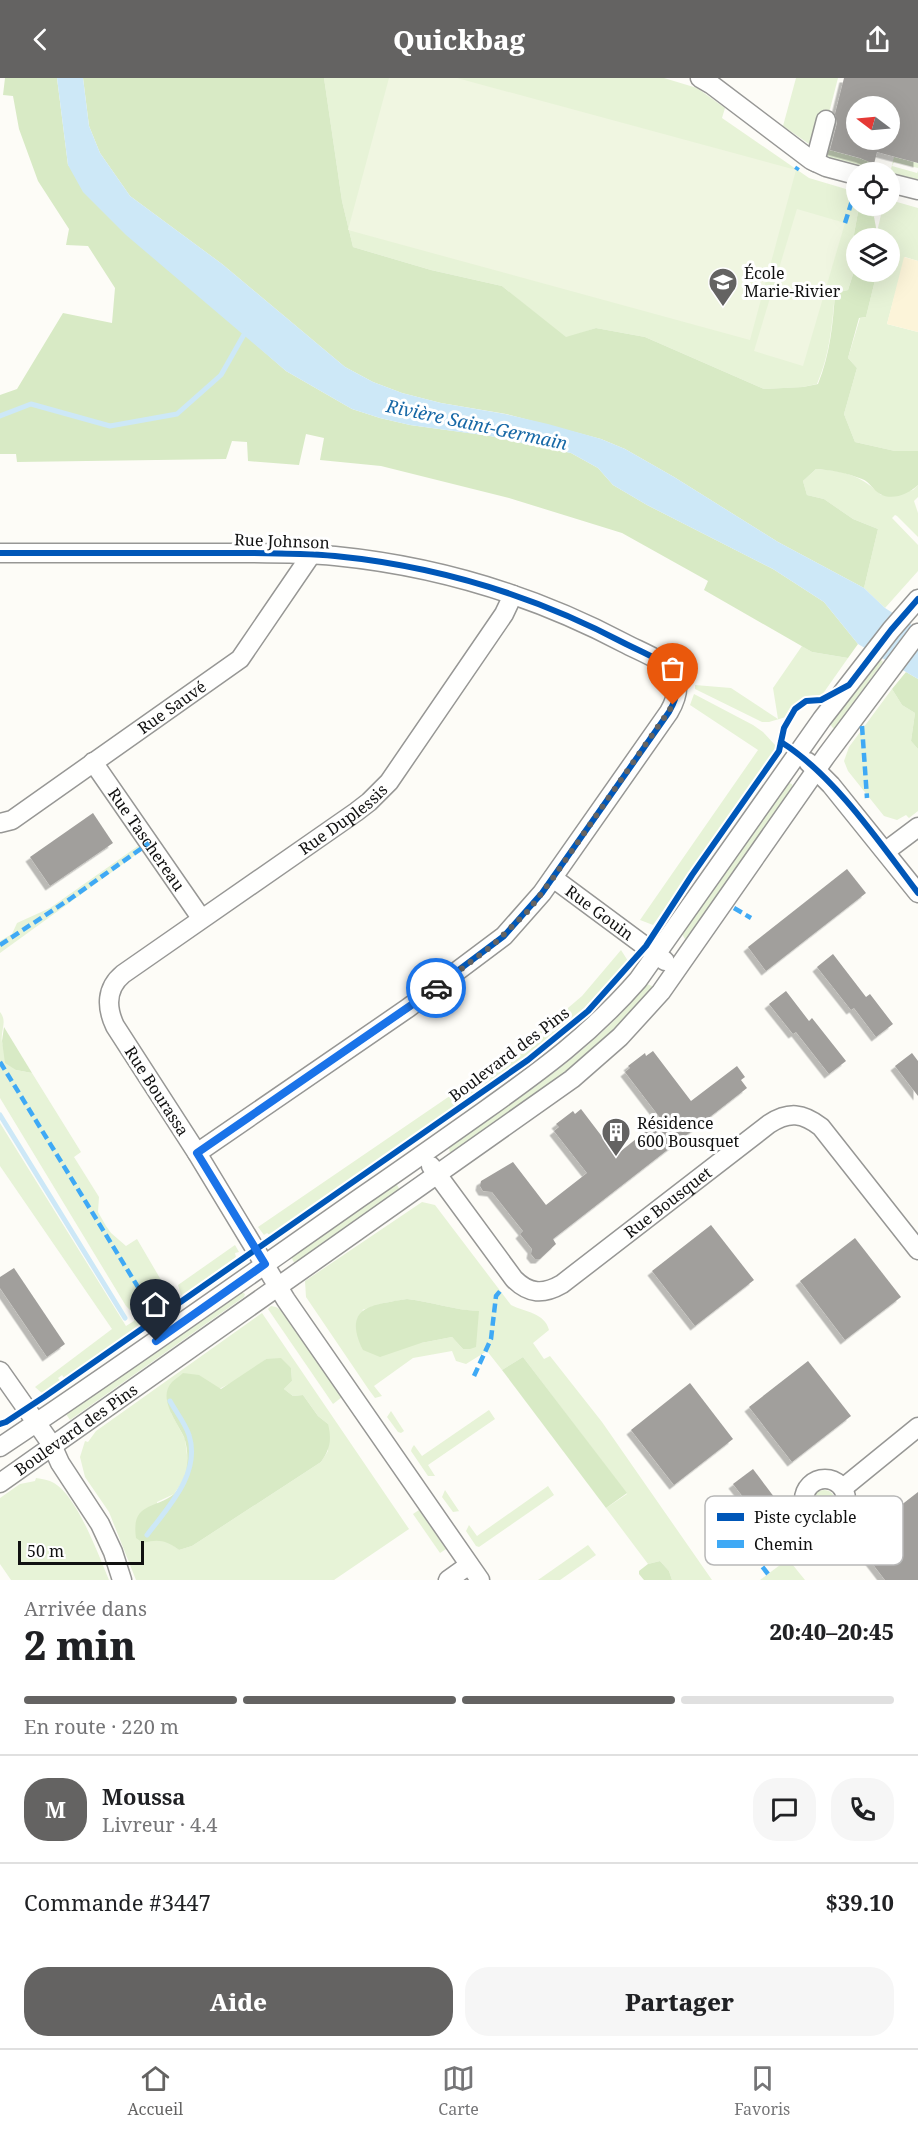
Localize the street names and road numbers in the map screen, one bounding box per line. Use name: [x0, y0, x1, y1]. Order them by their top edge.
street label: Rue Johnson: [234, 528, 330, 554]
street label: Rue Sauvé: [133, 675, 210, 739]
street label: Rue Duplessis: [294, 779, 392, 859]
street label: Rue Taschereau: [103, 783, 190, 895]
street label: Rue Gouin: [561, 880, 638, 945]
street label: Boulevard des Pins: [444, 1002, 574, 1106]
street label: Rue Bourassa: [120, 1042, 194, 1140]
street label: Rue Bousquet: [620, 1161, 716, 1243]
street label: Boulevard des Pins: [10, 1378, 142, 1480]

